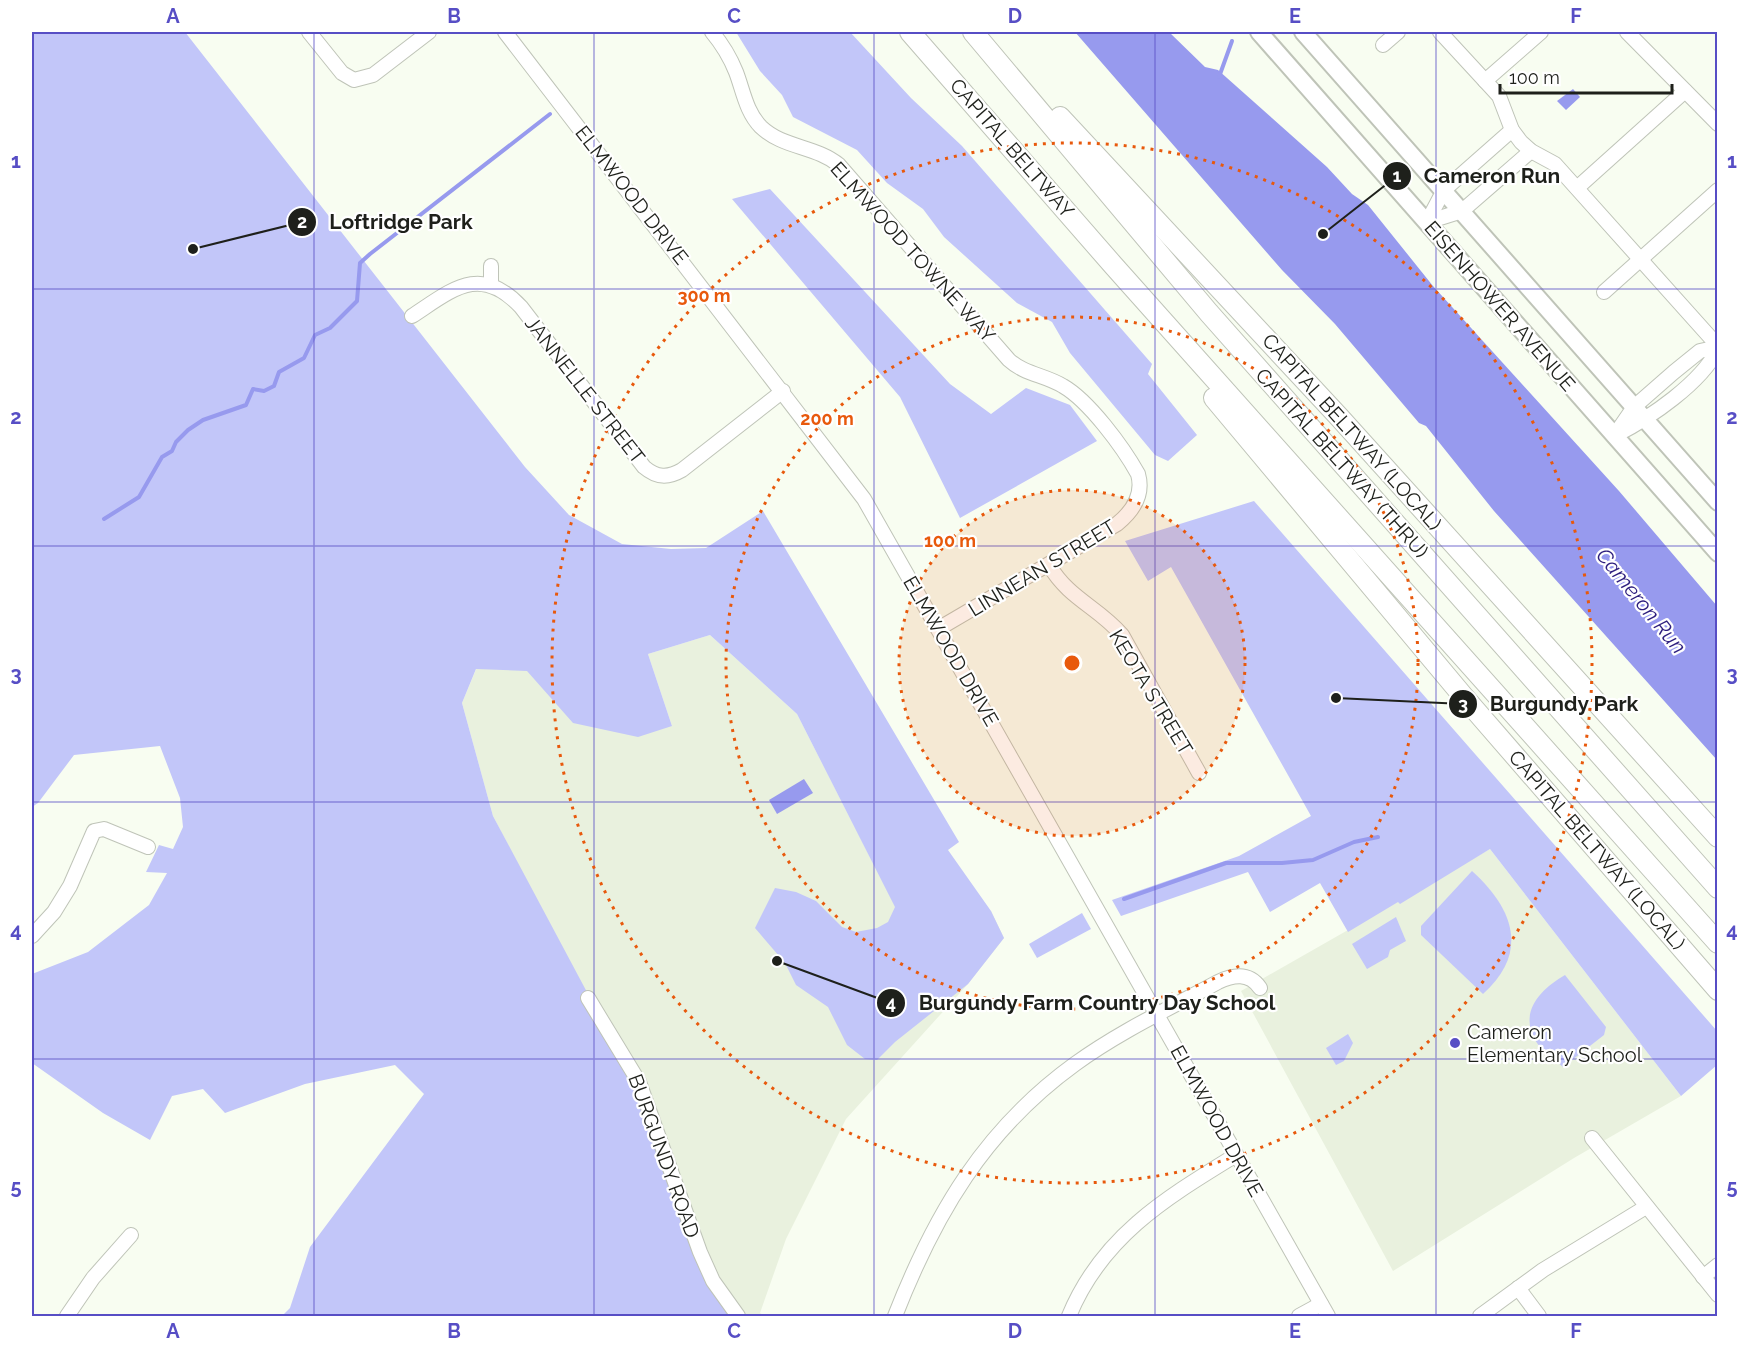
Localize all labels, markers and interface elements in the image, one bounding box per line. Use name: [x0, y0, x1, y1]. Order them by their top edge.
text: A: [166, 4, 180, 28]
text: B: [447, 4, 461, 28]
text: C: [727, 4, 741, 28]
text: D: [1008, 4, 1022, 28]
text: E: [1289, 4, 1301, 28]
text: F: [1570, 4, 1582, 28]
scale bar: [1500, 57, 1672, 95]
text: 100 m: [1509, 67, 1560, 88]
street label: CAPITAL BELTWAY: [945, 73, 1079, 223]
street label: ELMWOOD DRIVE: [570, 121, 694, 269]
text: 1: [11, 149, 21, 173]
text: 1: [1727, 149, 1737, 173]
callout: Cameron Run: [1382, 156, 1573, 195]
street label: ELMWOOD TOWNE WAY: [826, 157, 1000, 347]
text: Cameron Run: [1424, 163, 1560, 188]
text: 1: [1393, 165, 1402, 186]
callout: Loftridge Park: [287, 202, 484, 241]
text: Loftridge Park: [329, 209, 473, 234]
text: 2: [297, 211, 307, 232]
street label: EISENHOWER AVENUE: [1420, 216, 1580, 396]
text: 300 m: [677, 285, 731, 306]
street label: JANNELLE STREET: [520, 312, 650, 468]
street label: CAPITAL BELTWAY (LOCAL): [1257, 329, 1447, 535]
street label: CAPITAL BELTWAY (THRU): [1250, 363, 1434, 563]
text: 2: [10, 405, 22, 429]
text: 2: [1726, 405, 1738, 429]
text: 200 m: [800, 408, 854, 429]
street label: LINNEAN STREET: [964, 515, 1120, 621]
text: 100 m: [924, 530, 976, 551]
water label: Cameron Run: [1591, 543, 1692, 659]
street label: ELMWOOD DRIVE: [898, 572, 1004, 730]
street label: KEOTA STREET: [1104, 625, 1198, 759]
centre of rings: [1062, 653, 1082, 673]
text: 3: [10, 662, 22, 686]
text: 3: [1726, 662, 1738, 686]
callout: Burgundy Park: [1448, 684, 1651, 723]
text: Burgundy Park: [1490, 691, 1639, 716]
text: 3: [1458, 693, 1468, 714]
street label: CAPITAL BELTWAY (LOCAL): [1504, 745, 1690, 955]
text: 4: [10, 918, 22, 942]
text: 4: [1726, 918, 1738, 942]
callout: Burgundy Farm Country Day School: [876, 983, 1288, 1022]
text: Burgundy Farm Country Day School: [919, 990, 1276, 1015]
text: 4: [886, 992, 896, 1013]
place label: Cameron Elementary School: [1467, 1020, 1643, 1067]
marker: Cameron Elementary School: [1448, 1036, 1462, 1050]
street label: ELMWOOD DRIVE: [1165, 1041, 1269, 1201]
street label: BURGUNDY ROAD: [623, 1071, 705, 1241]
text: 5: [10, 1175, 22, 1199]
text: 5: [1726, 1175, 1738, 1199]
text: A: [166, 1319, 180, 1343]
text: B: [447, 1319, 461, 1343]
text: C: [727, 1319, 741, 1343]
text: D: [1008, 1319, 1022, 1343]
text: E: [1289, 1319, 1301, 1343]
text: F: [1570, 1319, 1582, 1343]

